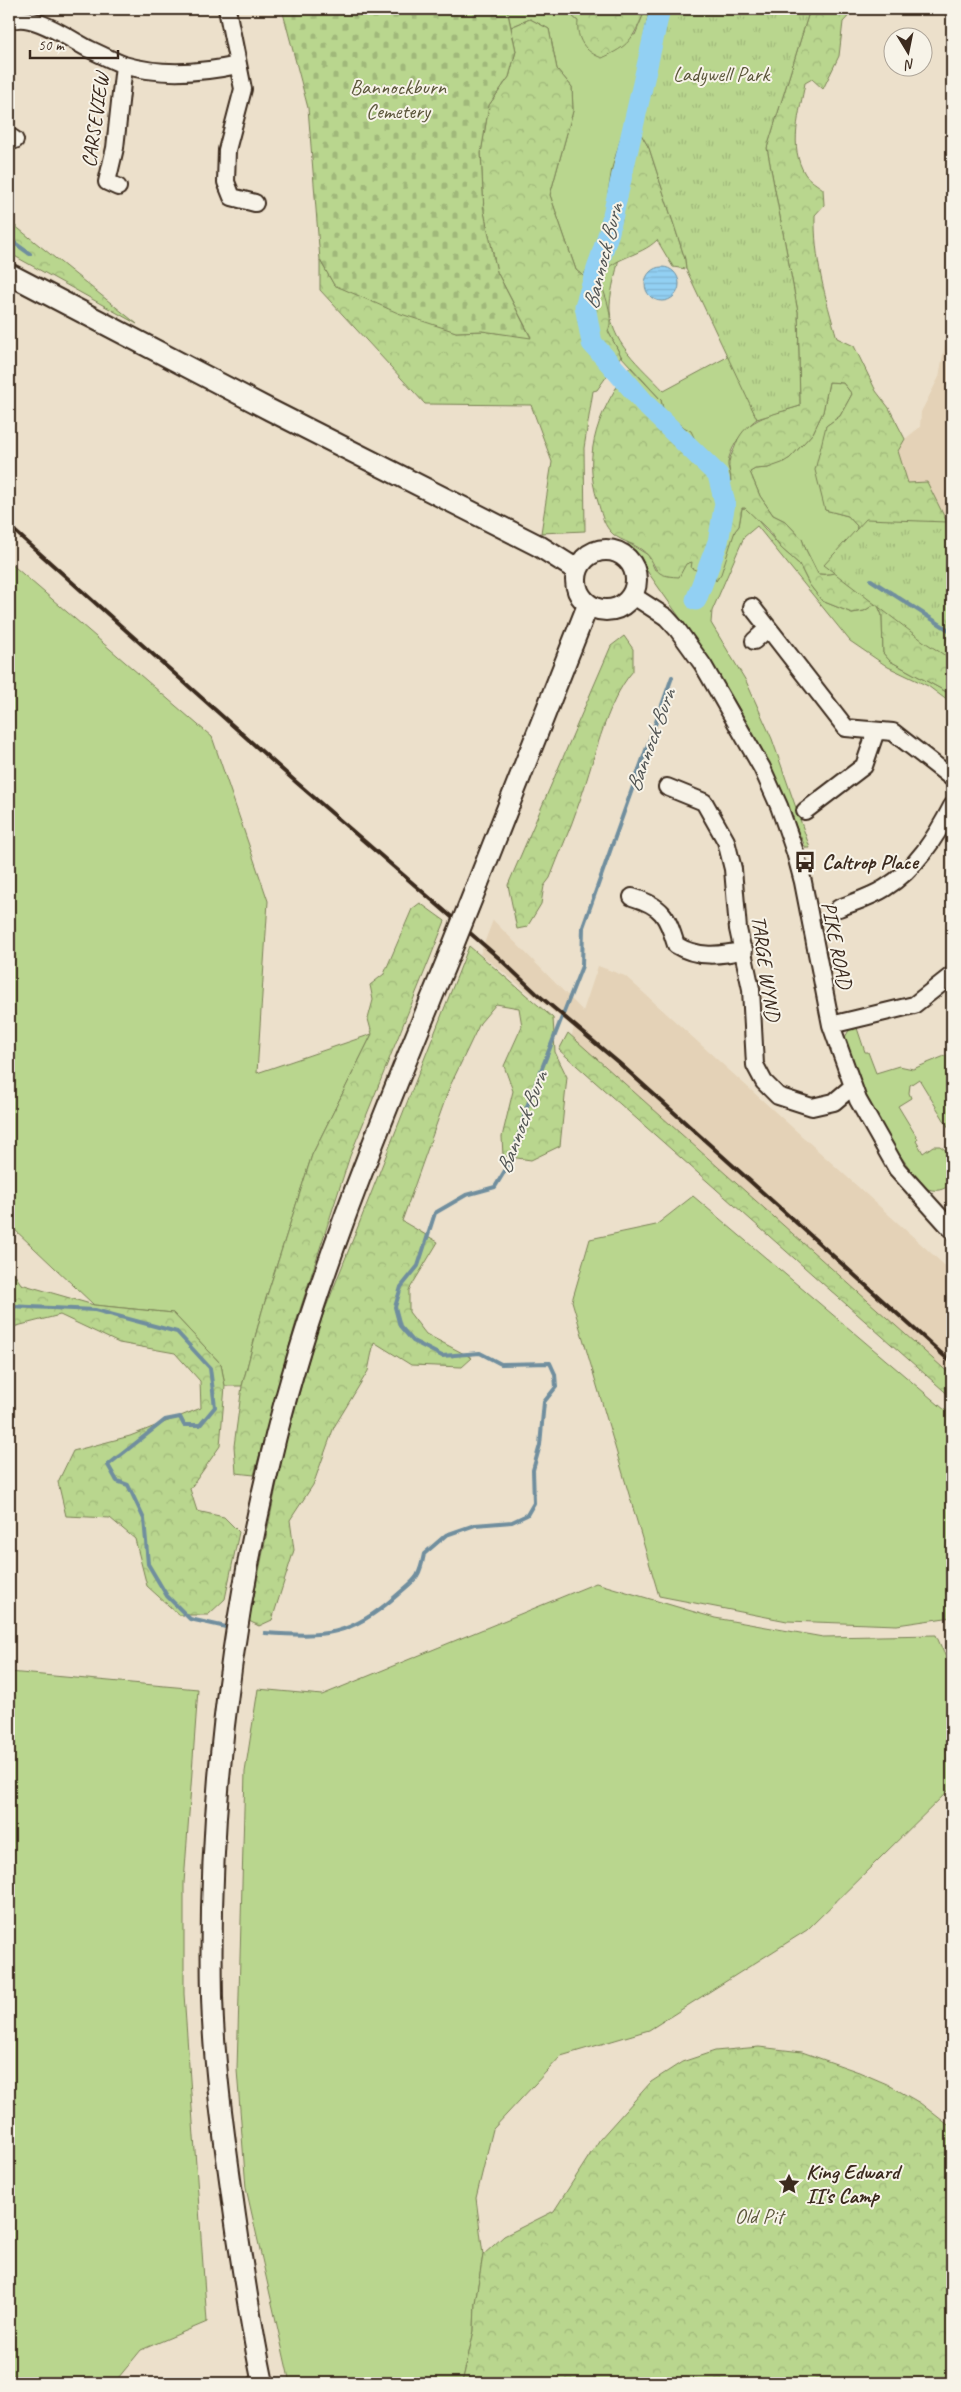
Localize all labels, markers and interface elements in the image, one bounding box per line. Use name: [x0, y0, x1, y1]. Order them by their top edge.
scale bar: [30, 28, 118, 60]
north arrow: [884, 28, 934, 78]
text: 50 m: [38, 36, 65, 55]
text: N: [902, 55, 916, 74]
park label: Ladywell Park: [673, 61, 771, 87]
street label: CARSEVIEW: [75, 69, 115, 169]
park label: Bannockburn Cemetery: [350, 74, 446, 124]
water label: Bannock Burn: [576, 199, 630, 312]
water label: Bannock Burn: [619, 683, 683, 796]
bus stop icon: Caltrop Place: [792, 849, 818, 875]
place label: Caltrop Place: [822, 849, 920, 875]
street label: PIKE ROAD: [816, 900, 858, 992]
street label: TARGE WYND: [746, 914, 787, 1024]
water label: Bannock Burn: [490, 1065, 555, 1178]
place label: King Edward II's Camp: [806, 2159, 903, 2209]
place icon: King Edward II's Camp: [776, 2171, 802, 2197]
park label: Old Pit: [735, 2203, 786, 2229]

